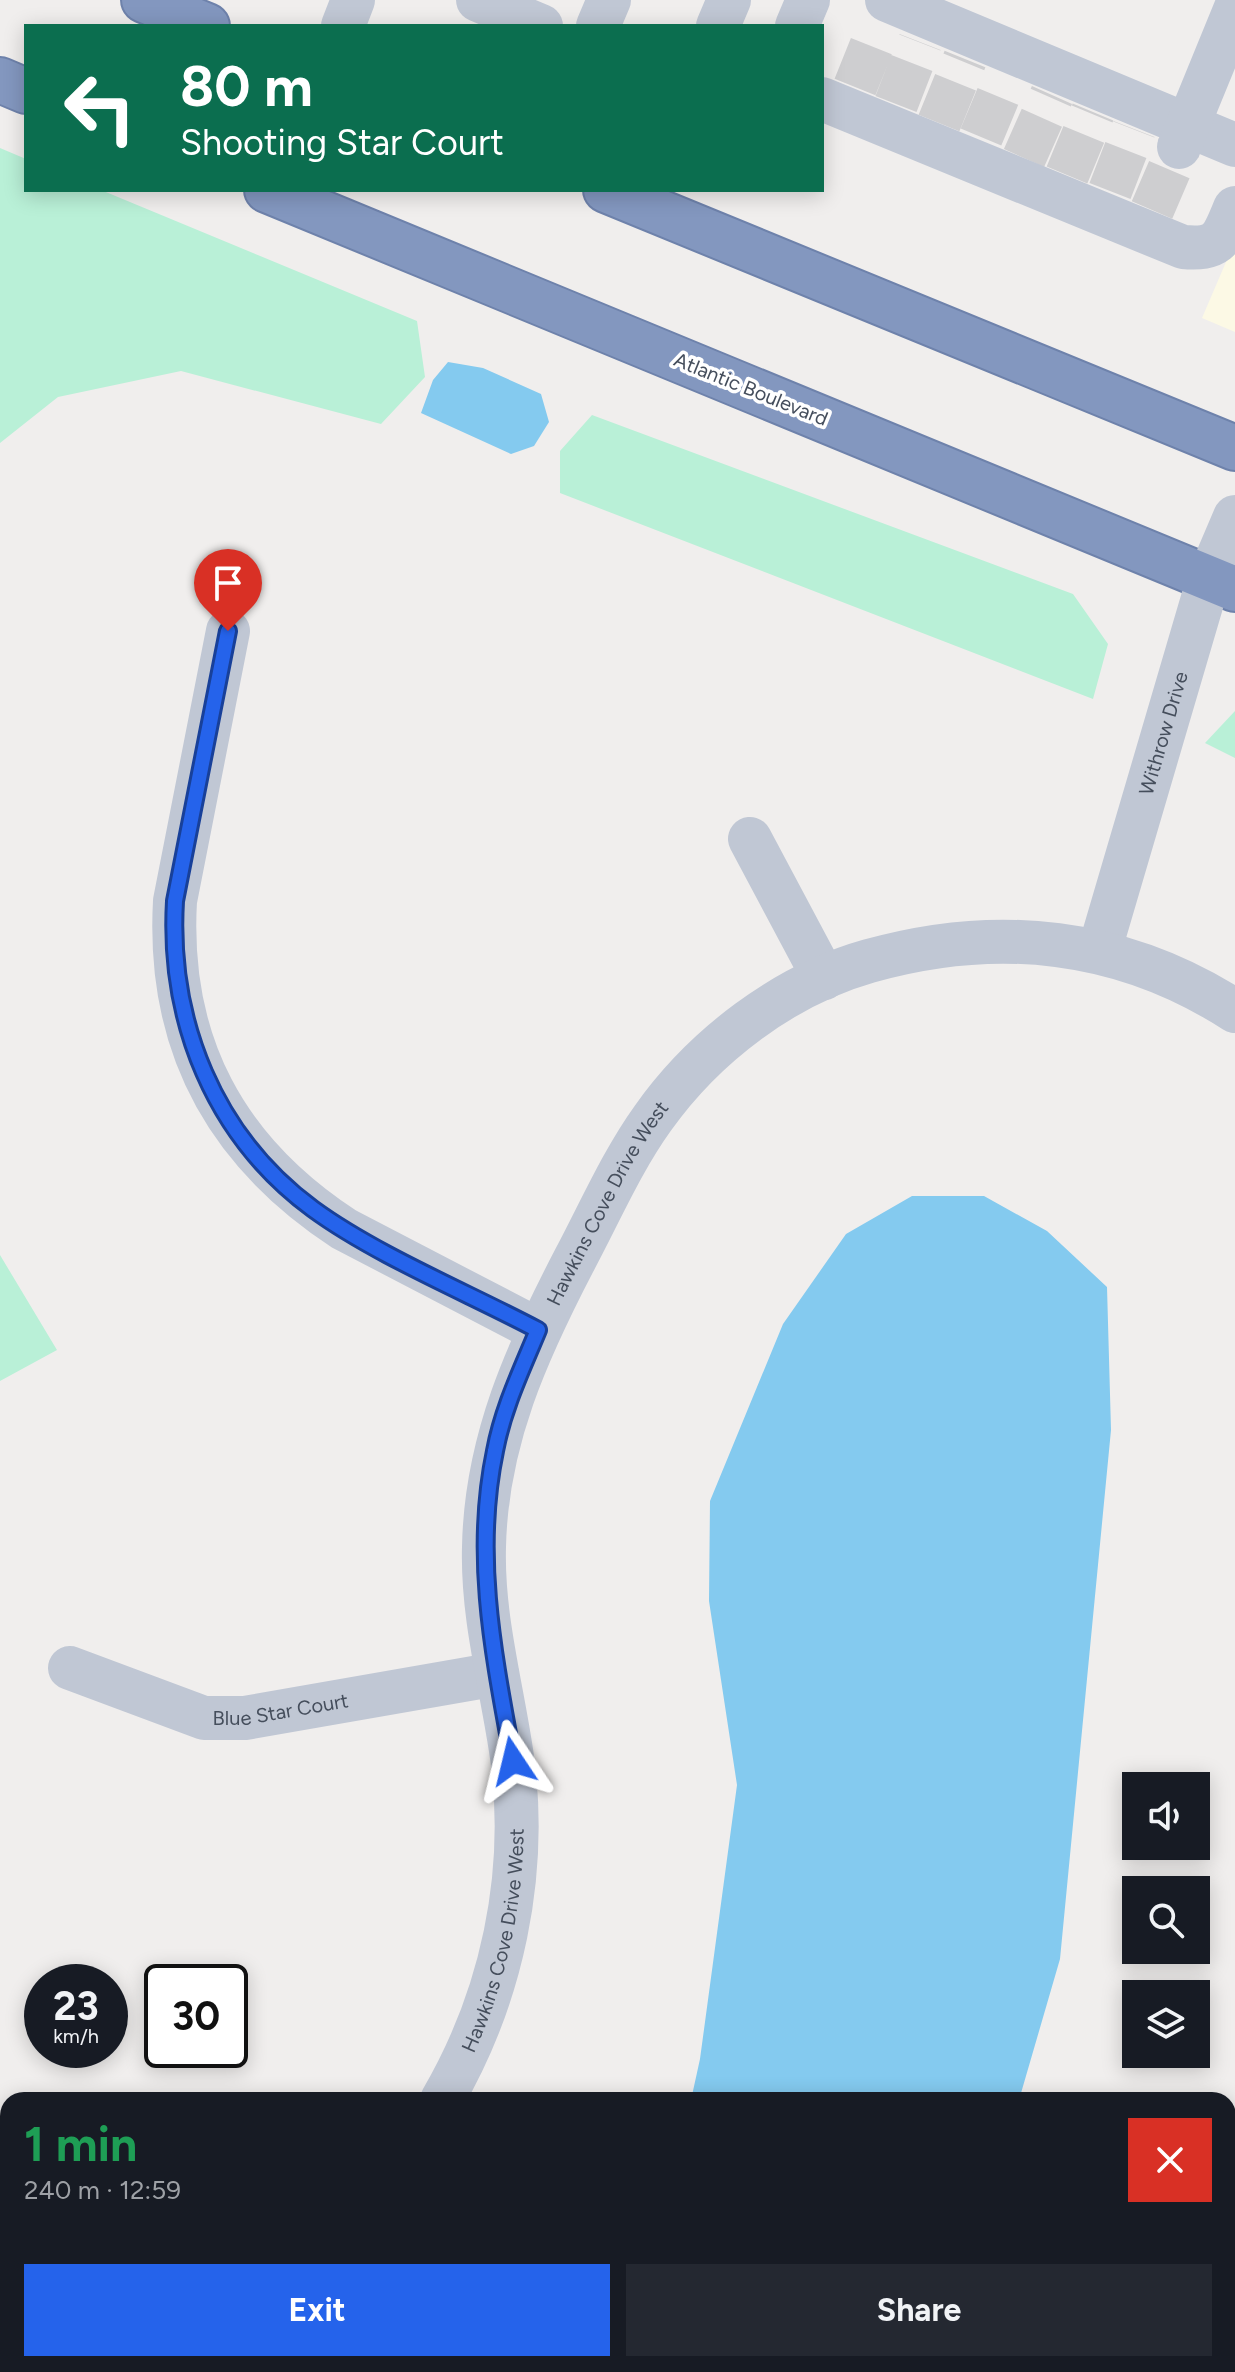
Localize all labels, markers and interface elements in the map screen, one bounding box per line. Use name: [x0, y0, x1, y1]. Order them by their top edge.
text: 80 m: [180, 53, 313, 120]
icon: left: [48, 56, 152, 160]
text: Shooting Star Court: [180, 121, 504, 164]
street label: Atlantic Boulevard: [671, 347, 831, 431]
pin: [194, 549, 262, 631]
icon: arrive: [206, 561, 250, 605]
street label: Withrow Drive: [1134, 669, 1193, 798]
street label: Hawkins Cove Drive West: [541, 1096, 673, 1309]
street label: Blue Star Court: [213, 1688, 350, 1731]
position arrow: [471, 1719, 555, 1803]
map controls: [1122, 1772, 1210, 2068]
button: sound: [1122, 1772, 1210, 1860]
street label: Hawkins Cove Drive West: [456, 1828, 529, 2056]
button: search: [1122, 1876, 1210, 1964]
speed limit sign: 30: [144, 1964, 248, 2068]
button: layers: [1122, 1980, 1210, 2068]
text: 23: [53, 1982, 99, 2030]
text: km/h: [53, 2024, 99, 2048]
text: 1 min: [24, 2115, 137, 2173]
button: close: [1128, 2118, 1212, 2202]
text: 240 m · 12:59: [24, 2174, 181, 2206]
button: Exit: [24, 2264, 610, 2356]
button: Share: [626, 2264, 1212, 2356]

